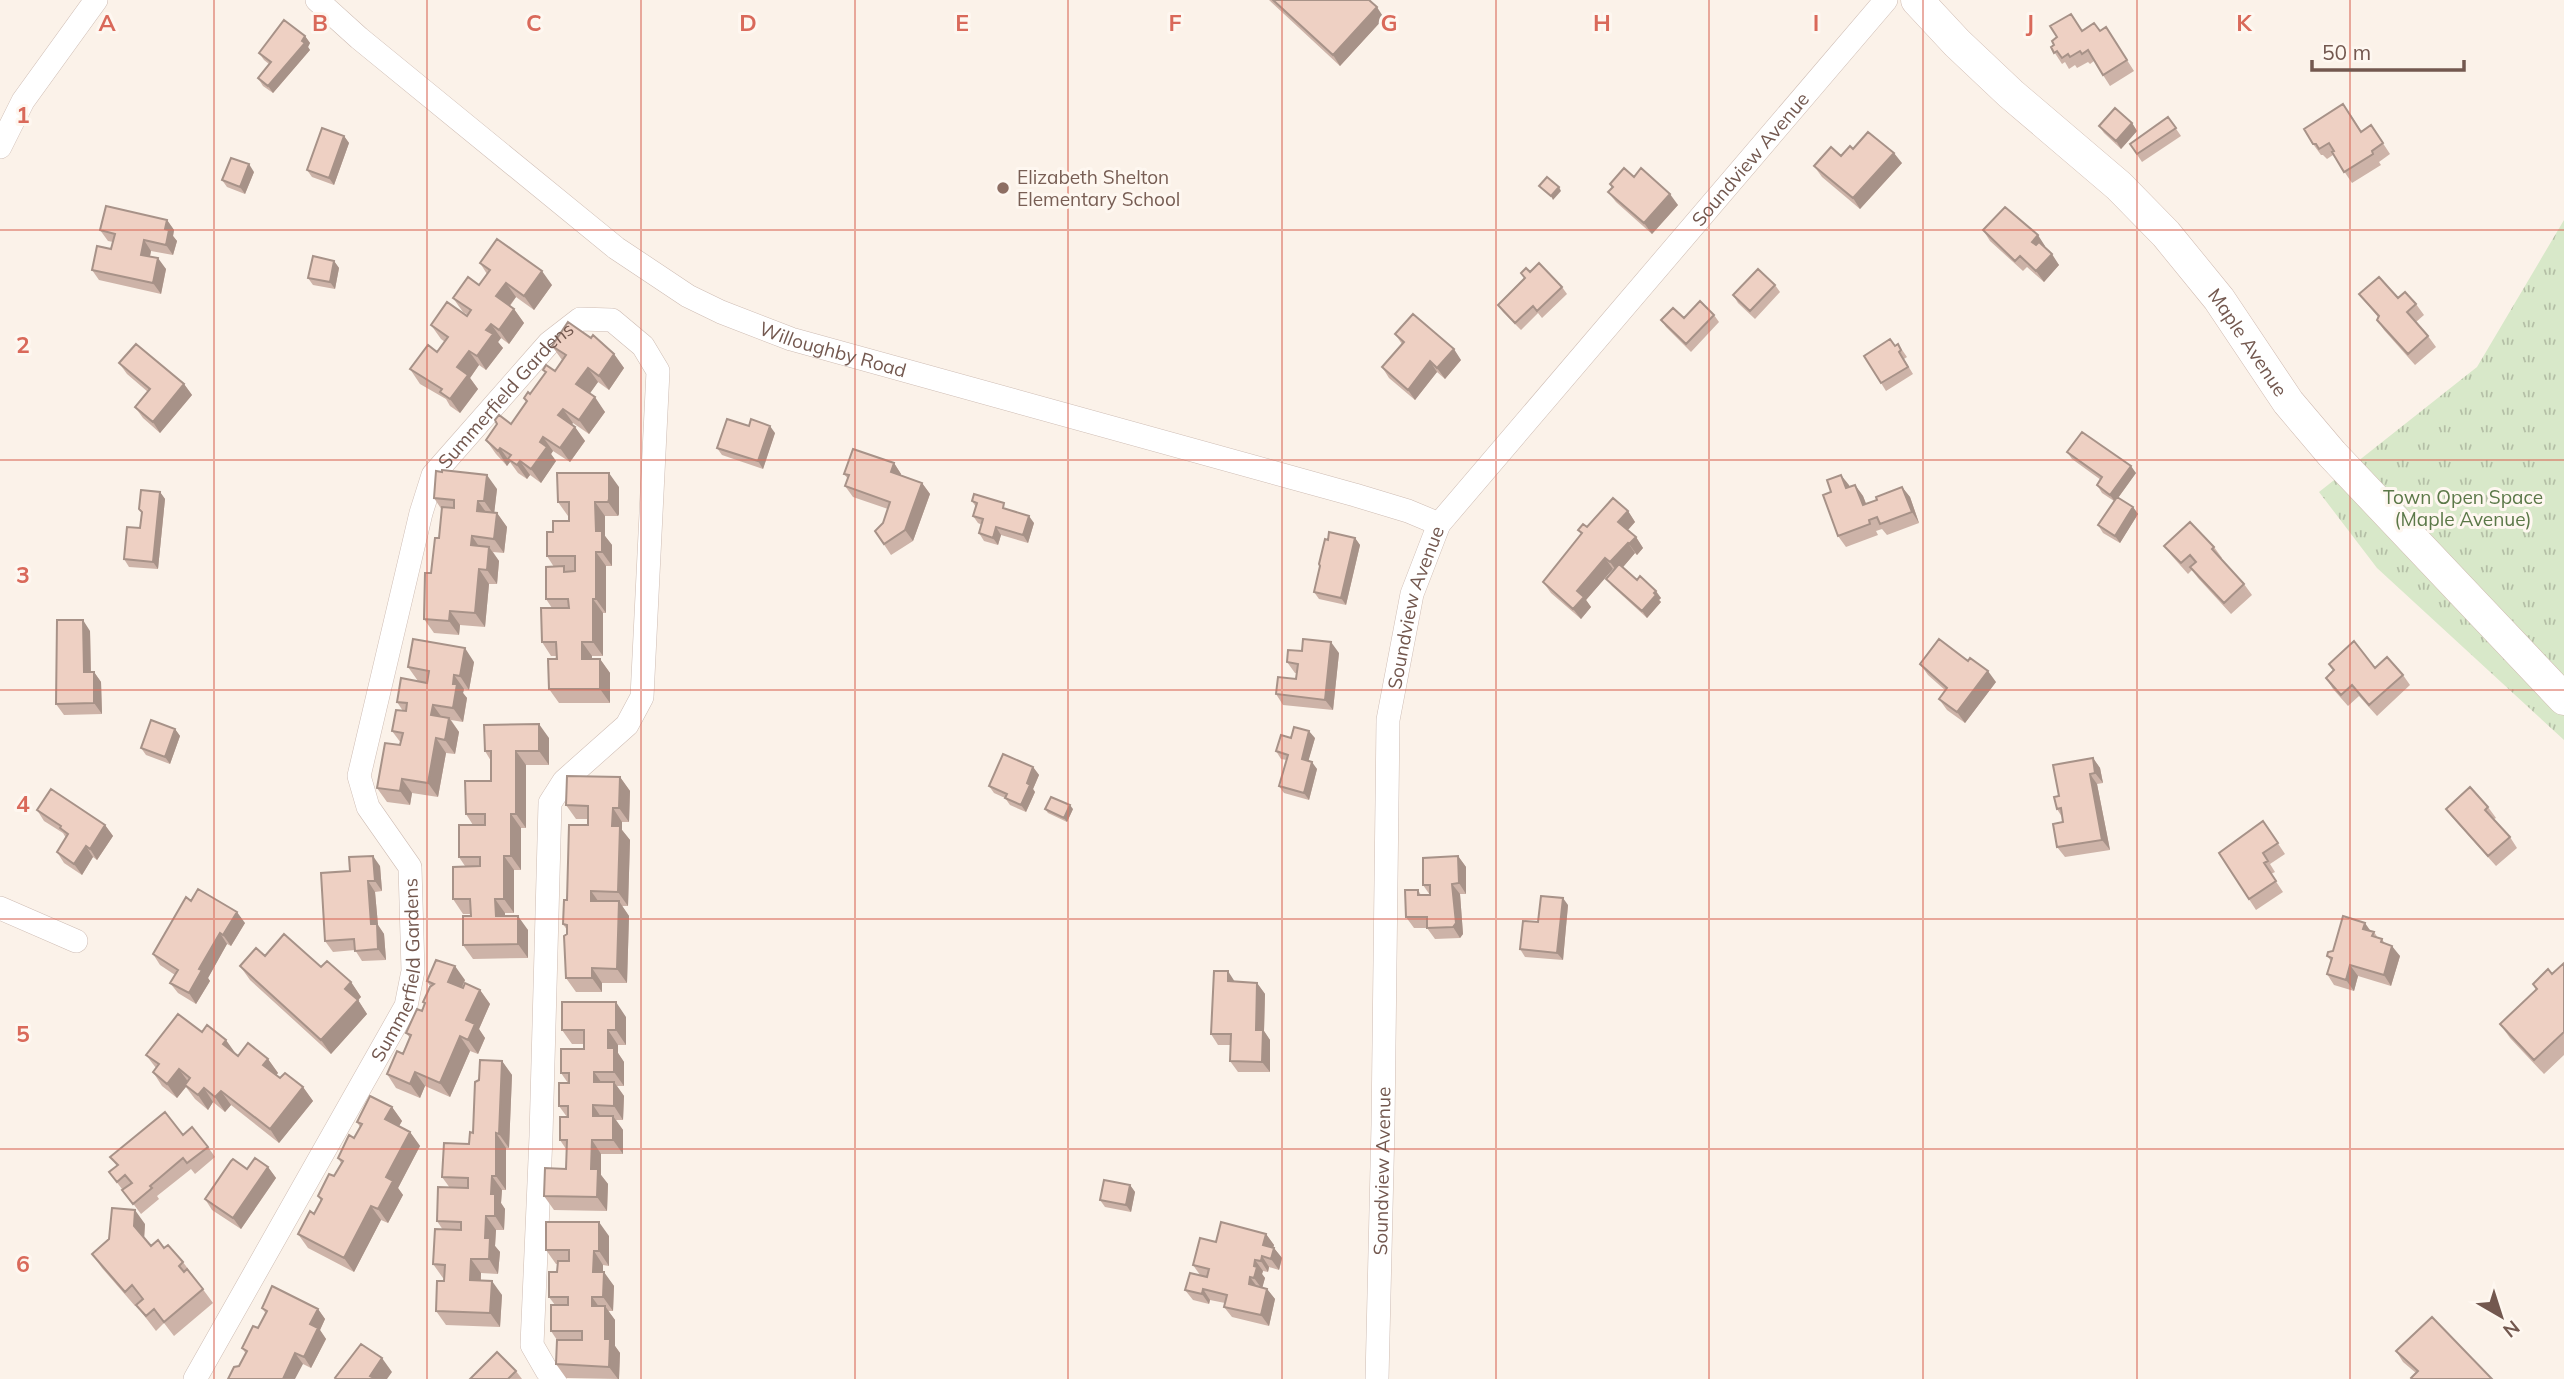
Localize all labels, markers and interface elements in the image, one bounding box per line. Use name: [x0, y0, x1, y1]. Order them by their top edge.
text: A: [98, 8, 116, 37]
text: B: [312, 8, 328, 37]
text: C: [526, 8, 542, 37]
text: D: [739, 8, 757, 37]
text: E: [955, 8, 969, 37]
text: F: [1168, 8, 1182, 37]
text: G: [1380, 8, 1398, 37]
text: H: [1593, 8, 1611, 37]
text: I: [1813, 8, 1819, 37]
text: J: [2026, 8, 2034, 37]
text: K: [2236, 8, 2253, 37]
scale bar: [2312, 28, 2464, 72]
text: 50 m: [2322, 39, 2371, 65]
street label: Soundview Avenue: [1686, 87, 1814, 231]
text: 1: [16, 100, 30, 129]
place label: Elizabeth Shelton Elementary School: [1017, 165, 1180, 211]
marker: Elizabeth Shelton Elementary School: [995, 180, 1011, 196]
street label: Maple Avenue: [2203, 283, 2293, 401]
street label: Willoughby Road: [756, 316, 909, 382]
street label: Summerfield Gardens: [432, 317, 578, 473]
text: 2: [16, 330, 30, 359]
park label: Town Open Space (Maple Avenue): [2383, 485, 2543, 531]
street label: Soundview Avenue: [1382, 522, 1449, 691]
text: 3: [16, 560, 30, 589]
text: 4: [16, 789, 30, 818]
street label: Summerfield Gardens: [365, 878, 425, 1066]
text: 5: [16, 1019, 30, 1048]
street label: Soundview Avenue: [1368, 1087, 1395, 1256]
text: 6: [16, 1249, 30, 1278]
north arrow: [2466, 1281, 2536, 1351]
text: N: [2499, 1315, 2525, 1343]

